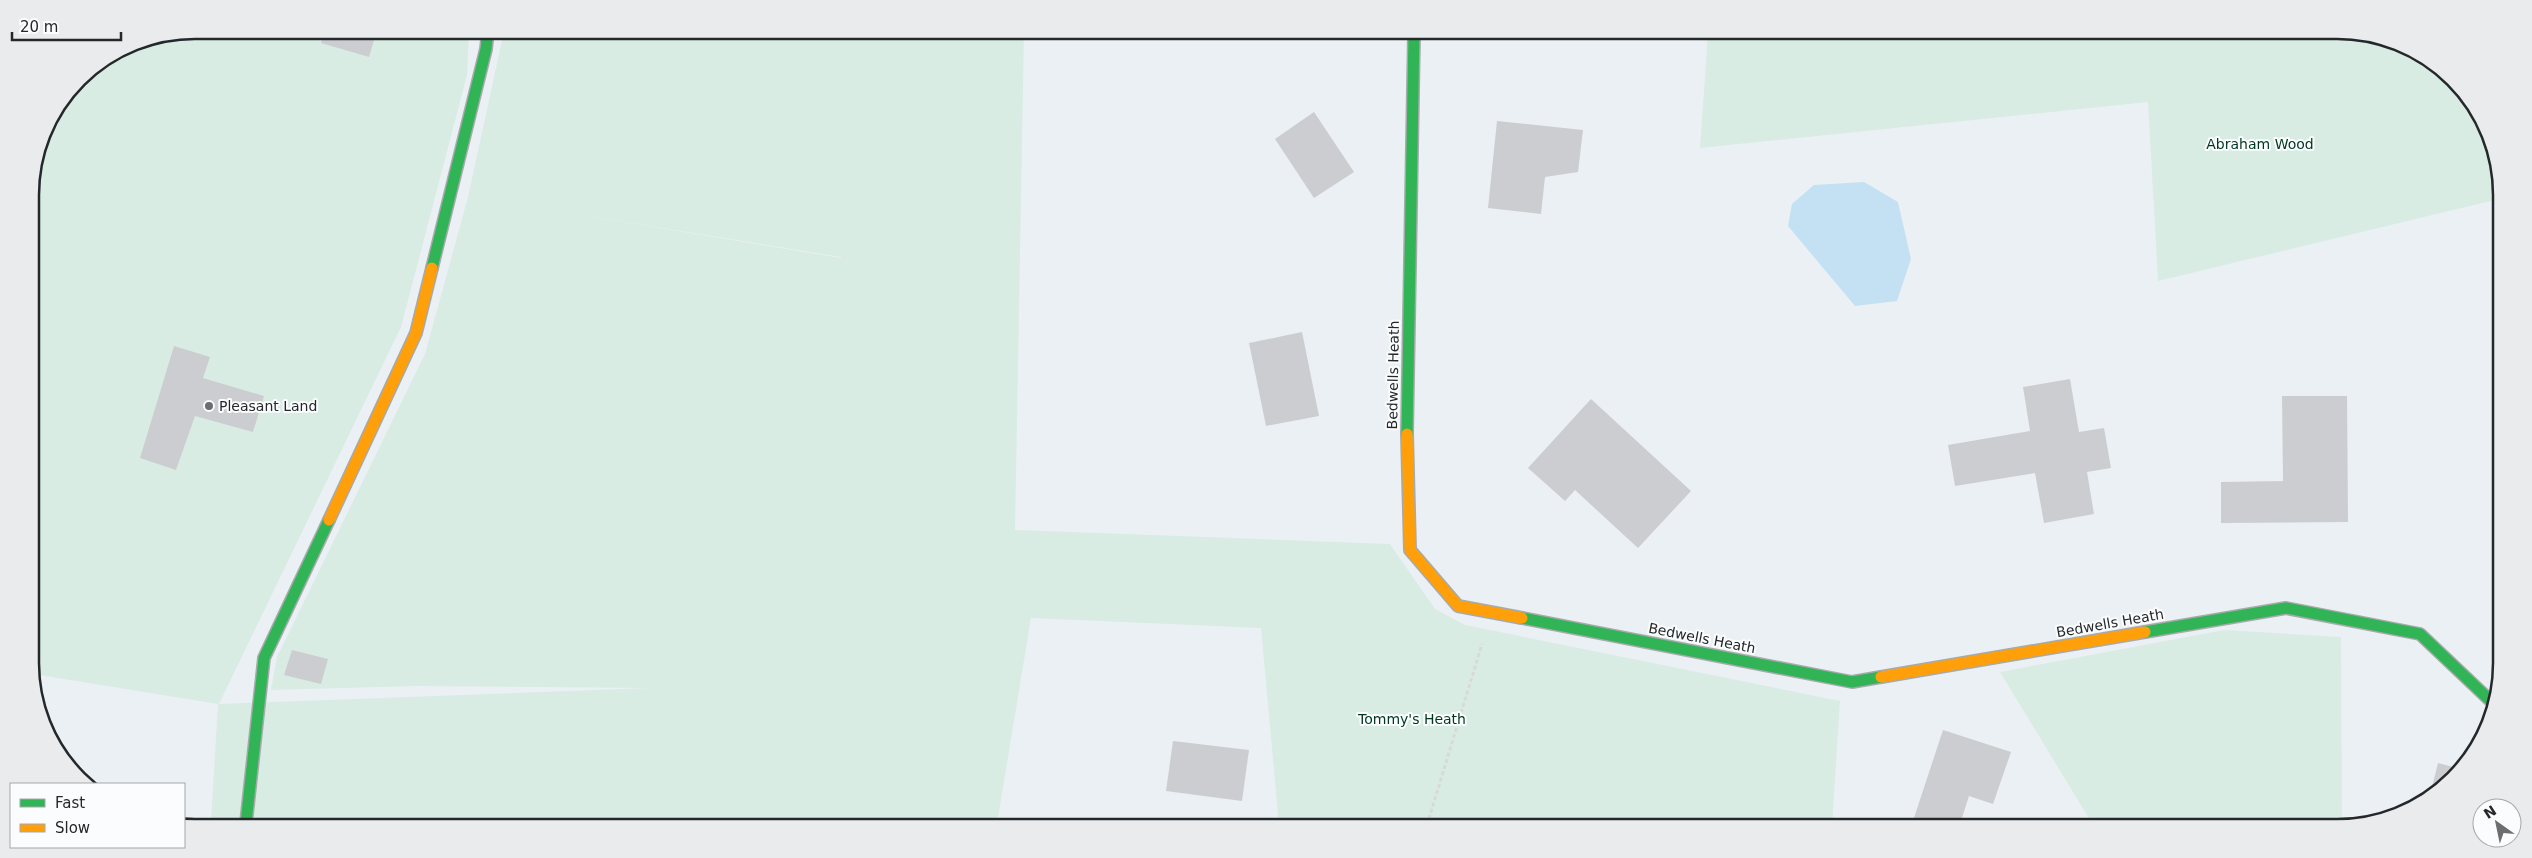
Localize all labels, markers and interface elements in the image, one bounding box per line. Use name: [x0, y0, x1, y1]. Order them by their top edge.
scale bar: [12, 10, 121, 42]
text: 20 m: [20, 18, 58, 36]
park label: Abraham Wood: [2206, 136, 2314, 152]
street label: Bedwells Heath: [1384, 320, 1402, 430]
place label: Pleasant Land: [219, 398, 317, 414]
marker: Pleasant Land: [203, 400, 215, 412]
street label: Bedwells Heath: [2055, 606, 2165, 640]
street label: Bedwells Heath: [1647, 620, 1757, 656]
park label: Tommy's Heath: [1357, 711, 1466, 727]
legend: [10, 783, 185, 848]
text: Fast: [55, 794, 85, 812]
north arrow: [2472, 798, 2522, 848]
text: N: [2481, 802, 2499, 822]
text: Slow: [55, 819, 90, 837]

